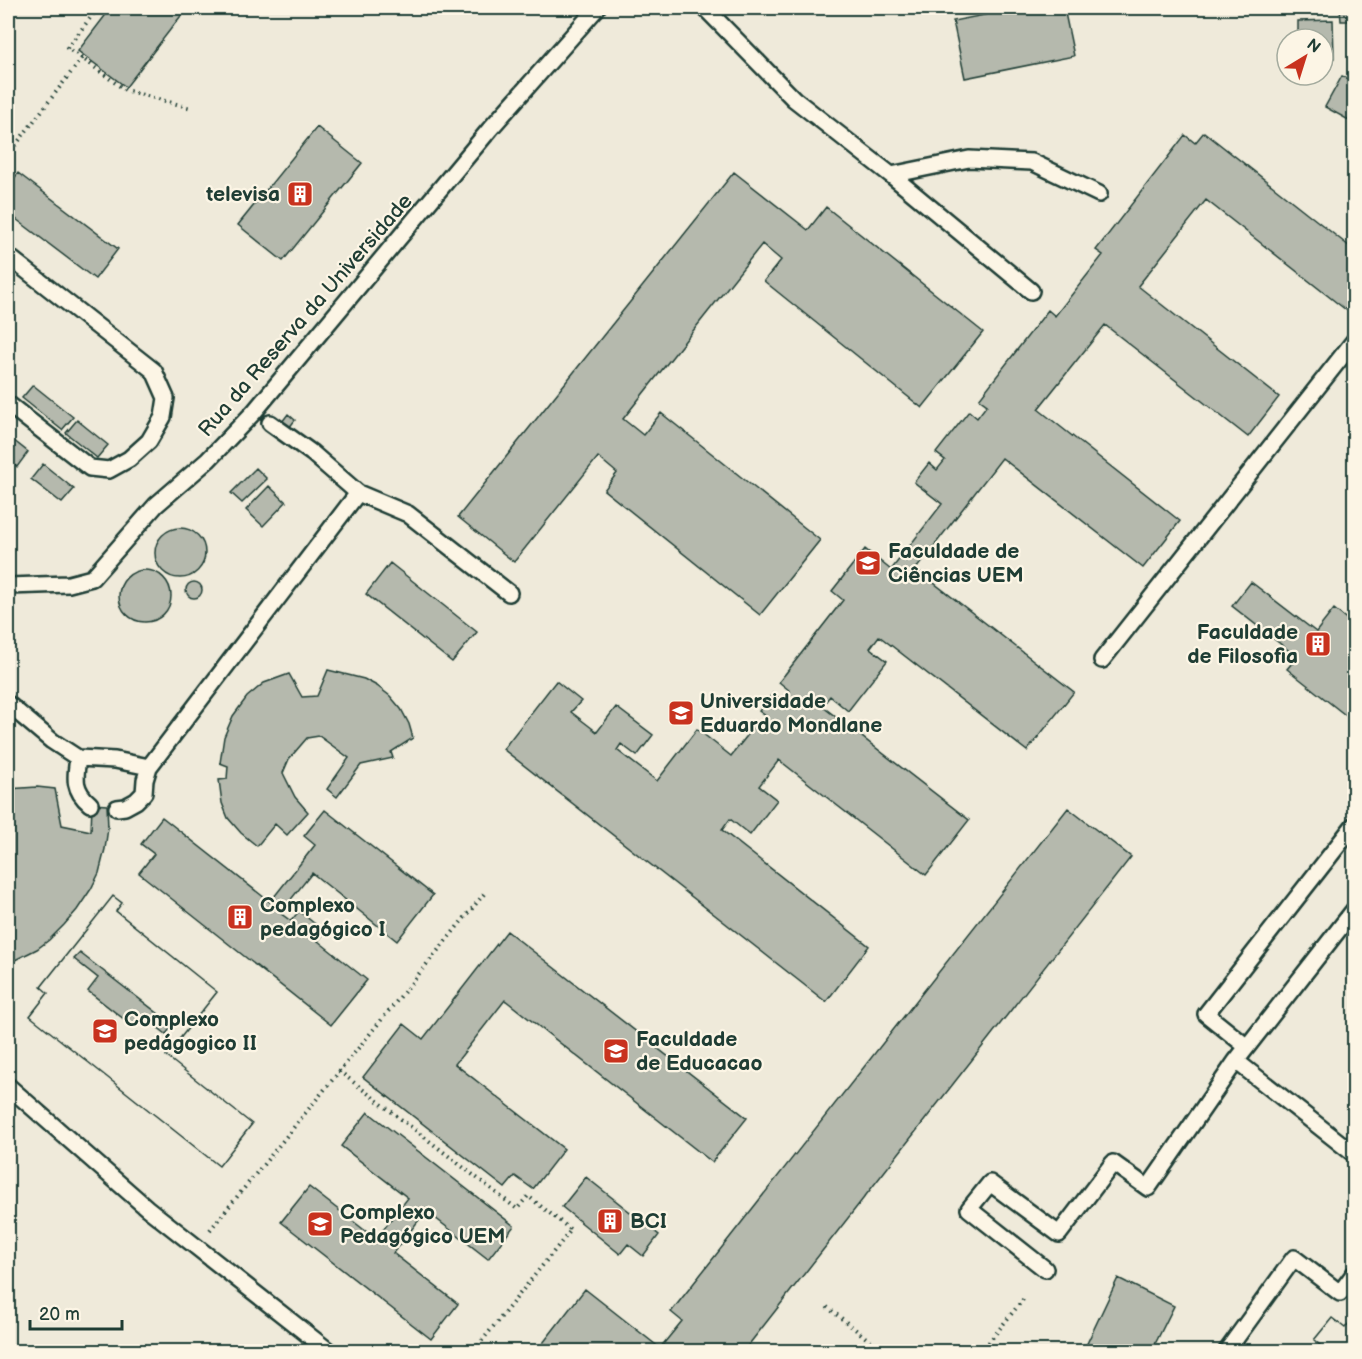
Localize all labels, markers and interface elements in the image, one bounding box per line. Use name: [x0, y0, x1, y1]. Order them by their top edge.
north arrow: [1275, 27, 1335, 87]
text: N: [1303, 35, 1324, 58]
building icon: televisa: [285, 179, 315, 209]
place label: televisa: [205, 182, 280, 207]
street label: Rua da Reserva da Universidade: [193, 189, 418, 442]
place label: Faculdade de Ciências UEM: [888, 539, 1024, 588]
school or university icon: Faculdade de Ciências UEM: [853, 548, 883, 578]
place label: Faculdade de Filosofia: [1187, 620, 1298, 669]
building icon: Faculdade de Filosofia: [1303, 629, 1333, 659]
place label: Universidade Eduardo Mondlane: [700, 689, 882, 738]
school or university icon: Universidade Eduardo Mondlane: [666, 698, 696, 728]
place label: Complexo pedagógico I: [260, 893, 386, 942]
building icon: Complexo pedagógico I: [225, 902, 255, 932]
place label: Complexo pedágogico II: [124, 1007, 257, 1056]
school or university icon: Complexo pedágogico II: [90, 1016, 120, 1046]
place label: Faculdade de Educacao: [636, 1027, 762, 1076]
school or university icon: Faculdade de Educacao: [601, 1036, 631, 1066]
place label: Complexo Pedagógico UEM: [340, 1200, 505, 1249]
building icon: BCI: [595, 1206, 625, 1236]
school or university icon: Complexo Pedagógico UEM: [305, 1209, 335, 1239]
place label: BCI: [630, 1209, 667, 1234]
scale bar: [30, 1293, 122, 1331]
text: 20 m: [39, 1304, 80, 1325]

